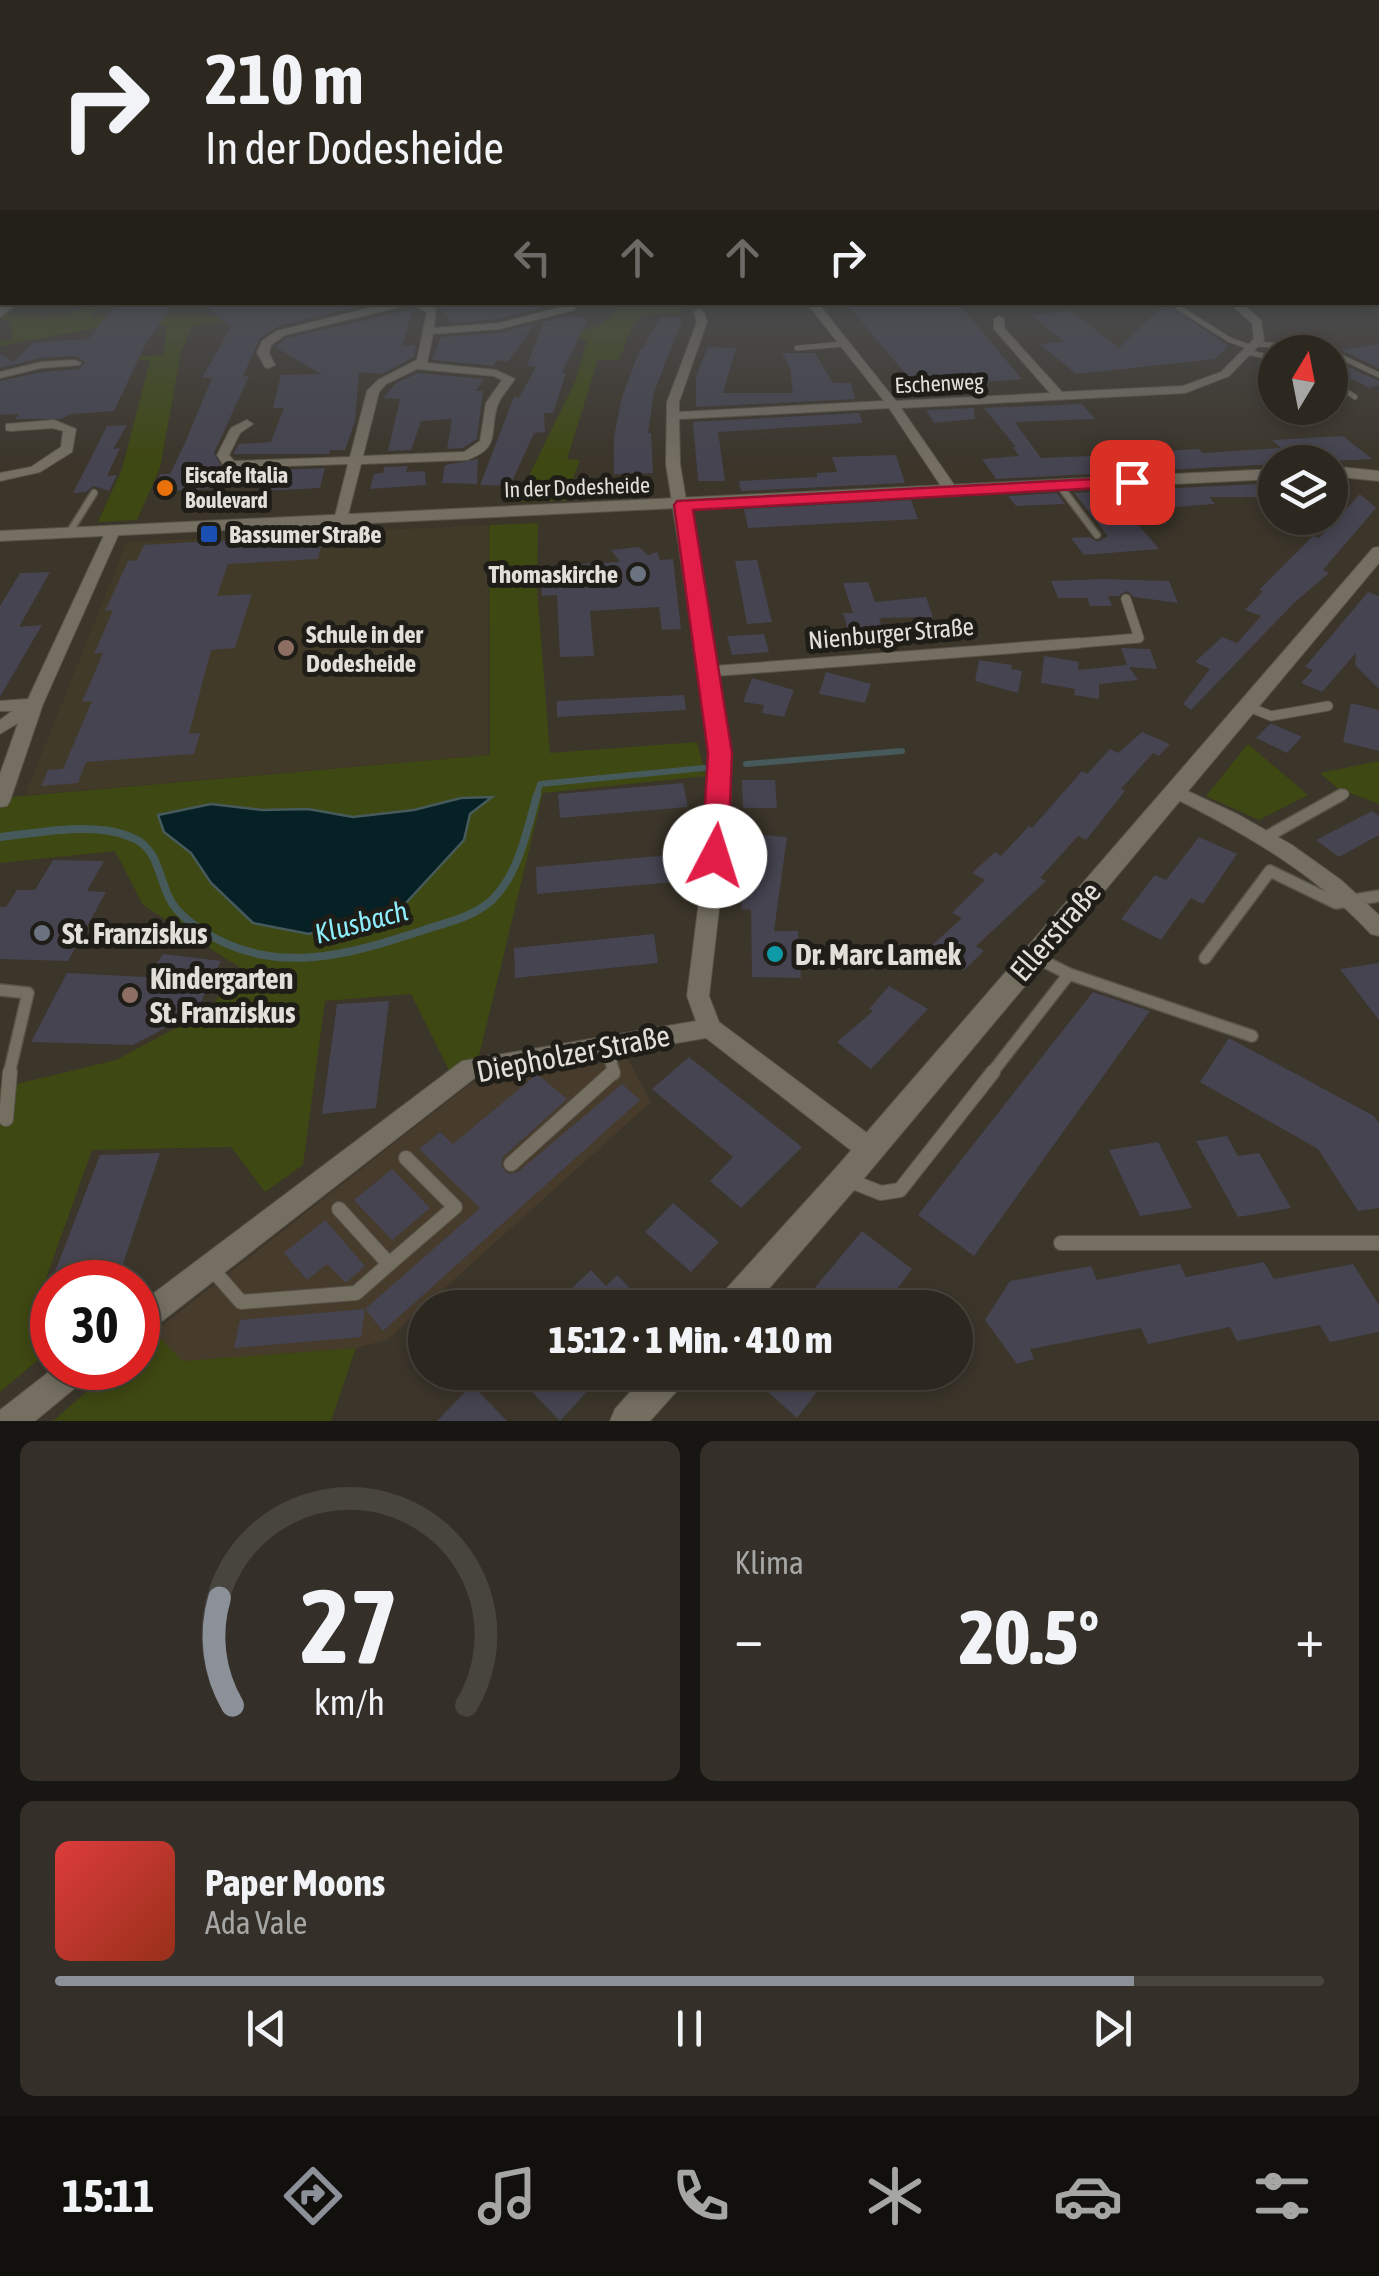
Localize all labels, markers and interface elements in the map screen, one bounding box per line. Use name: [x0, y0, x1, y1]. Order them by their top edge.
text: 210 m: [205, 39, 364, 119]
icon: right: [40, 40, 170, 170]
text: In der Dodesheide: [205, 122, 504, 174]
icon: left: [505, 230, 560, 285]
icon: ahead: [610, 230, 665, 285]
icon: ahead: [715, 230, 770, 285]
icon: right: [820, 230, 875, 285]
north arrow: [1258, 335, 1348, 425]
map controls: [1258, 335, 1348, 535]
street label: Eschenweg: [894, 368, 985, 398]
pin: [1090, 440, 1175, 525]
button: layers: [1258, 445, 1348, 535]
icon: arrive: [1105, 455, 1160, 510]
place label: Eiscafe Italia Boulevard: [185, 462, 288, 513]
street label: In der Dodesheide: [503, 471, 651, 503]
marker: Eiscafe Italia Boulevard: [154, 477, 176, 499]
place label: Bassumer Straße: [229, 520, 382, 548]
marker: Bassumer Straße: [198, 523, 220, 545]
place label: Thomaskirche: [488, 560, 618, 588]
marker: Thomaskirche: [627, 563, 649, 585]
street label: Nienburger Straße: [807, 612, 975, 654]
place label: Schule in der Dodesheide: [306, 620, 424, 677]
marker: Schule in der Dodesheide: [275, 637, 297, 659]
position arrow: [663, 804, 767, 908]
street label: Ellerstraße: [1003, 875, 1107, 987]
water label: Klusbach: [311, 894, 411, 950]
place label: St. Franziskus: [62, 916, 208, 950]
marker: St. Franziskus: [31, 922, 53, 944]
place label: Dr. Marc Lamek: [795, 937, 962, 971]
marker: Dr. Marc Lamek: [764, 943, 786, 965]
place label: Kindergarten St. Franziskus: [150, 961, 296, 1029]
marker: Kindergarten St. Franziskus: [119, 984, 141, 1006]
street label: Diepholzer Straße: [473, 1018, 673, 1088]
speed limit sign: 30: [30, 1260, 160, 1390]
text: 15:12 · 1 Min. · 410 m: [549, 1318, 832, 1361]
text: Klima: [735, 1544, 804, 1581]
text: 27: [301, 1566, 399, 1685]
text: 20.5°: [959, 1594, 1099, 1680]
text: −: [735, 1606, 763, 1669]
text: +: [1295, 1606, 1324, 1669]
text: km/h: [314, 1682, 385, 1723]
text: Paper Moons: [205, 1861, 385, 1904]
text: Ada Vale: [205, 1904, 307, 1941]
icon: previous: [239, 2001, 294, 2056]
icon: pause: [662, 2001, 717, 2056]
icon: next: [1085, 2001, 1140, 2056]
icon: directions: [278, 2161, 348, 2231]
icon: music: [472, 2161, 542, 2231]
icon: phone: [666, 2161, 736, 2231]
icon: climate: [860, 2161, 930, 2231]
icon: car: [1053, 2161, 1123, 2231]
icon: filters: [1247, 2161, 1317, 2231]
text: 15:11: [62, 2170, 155, 2222]

